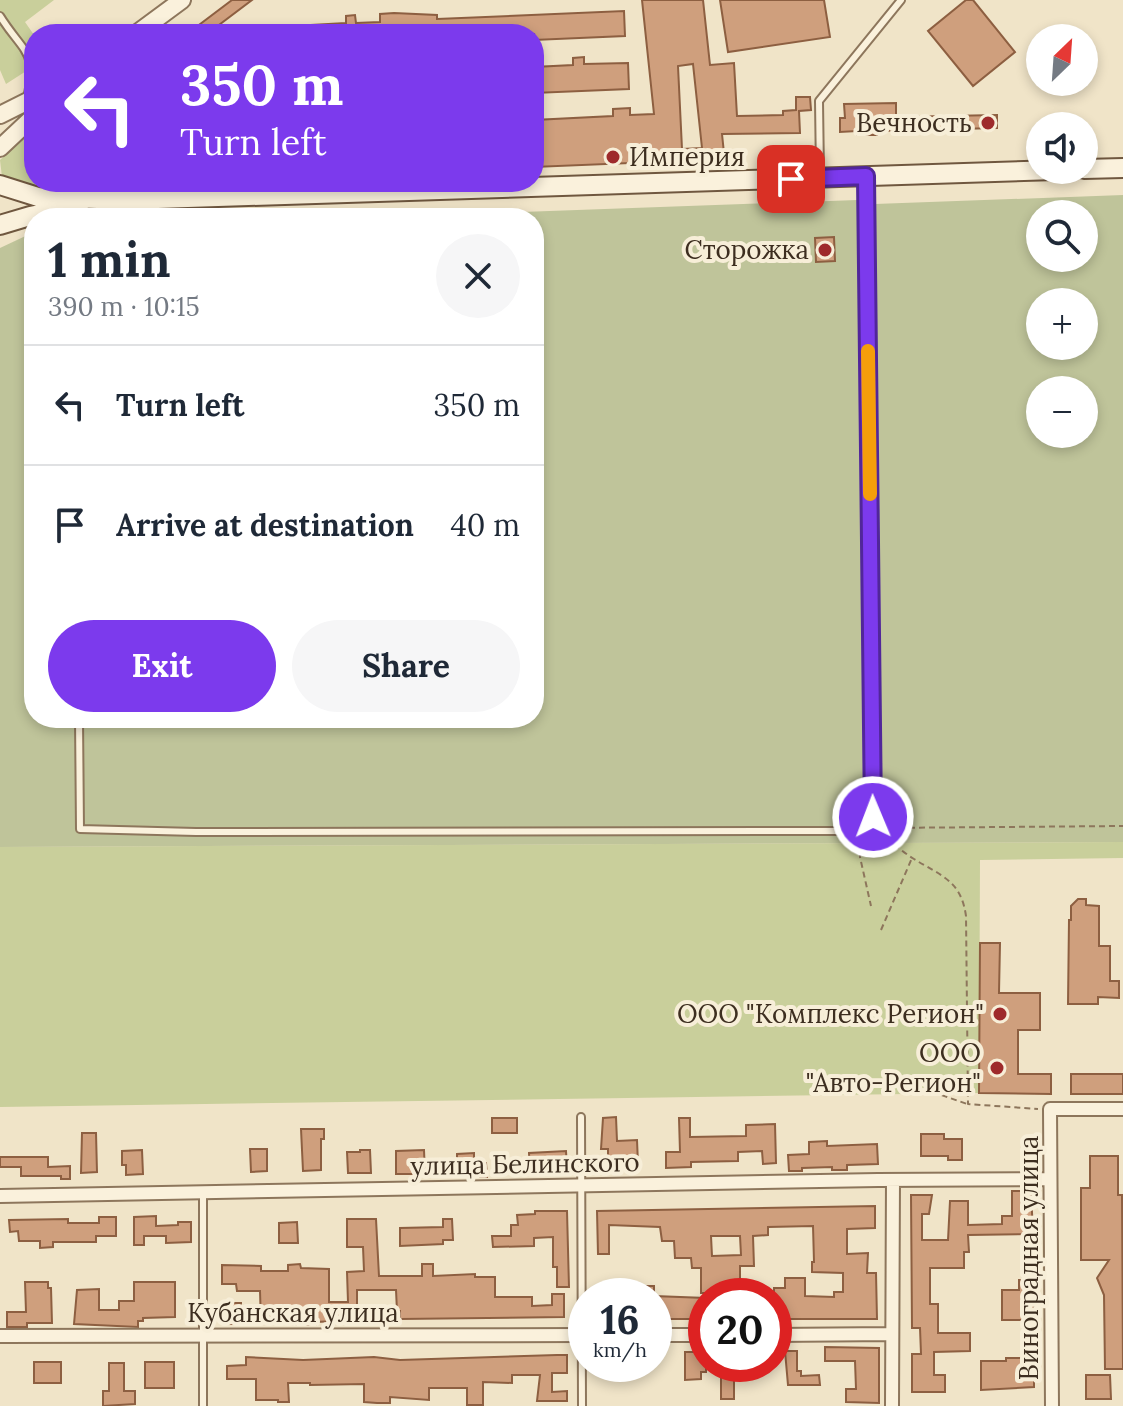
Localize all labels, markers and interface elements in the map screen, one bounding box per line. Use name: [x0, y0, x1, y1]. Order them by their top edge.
north arrow: [1026, 24, 1098, 96]
map controls: [1026, 24, 1098, 448]
text: 350 m: [180, 49, 343, 120]
icon: left: [48, 56, 152, 160]
place label: Вечность: [856, 106, 972, 139]
button: sound: [1026, 112, 1098, 184]
marker: Вечность: [979, 114, 997, 132]
text: Turn left: [180, 119, 327, 165]
place label: Империя: [629, 140, 745, 173]
pin: [757, 145, 825, 213]
marker: Империя: [604, 148, 622, 166]
icon: arrive: [769, 157, 813, 201]
button: search: [1026, 200, 1098, 272]
text: 1 min: [48, 229, 171, 290]
place label: Сторожка: [684, 233, 809, 266]
button: close: [436, 234, 520, 318]
marker: Сторожка: [816, 241, 834, 259]
button: +: [1026, 288, 1098, 360]
text: 390 m · 10:15: [48, 290, 200, 323]
button: −: [1026, 376, 1098, 448]
icon: left: [48, 383, 92, 427]
text: Turn left: [116, 386, 244, 424]
text: 350 m: [434, 386, 520, 424]
icon: arrive: [48, 503, 92, 547]
text: Arrive at destination: [116, 506, 414, 544]
text: 40 m: [450, 506, 520, 544]
button: Exit: [48, 620, 276, 712]
button: Share: [292, 620, 520, 712]
position arrow: [831, 775, 915, 859]
place label: ООО "Комплекс Регион": [677, 997, 984, 1030]
marker: ООО "Комплекс Регион": [991, 1005, 1009, 1023]
place label: ООО "Авто-Регион": [805, 1036, 981, 1099]
marker: ООО "Авто-Регион": [988, 1059, 1006, 1077]
street label: Виноградная улица: [1012, 1136, 1045, 1380]
street label: улица Белинского: [410, 1145, 640, 1182]
speed limit sign: 20: [688, 1278, 792, 1382]
text: 16: [600, 1294, 640, 1345]
street label: Кубанская улица: [187, 1296, 399, 1329]
text: km/h: [593, 1337, 647, 1362]

